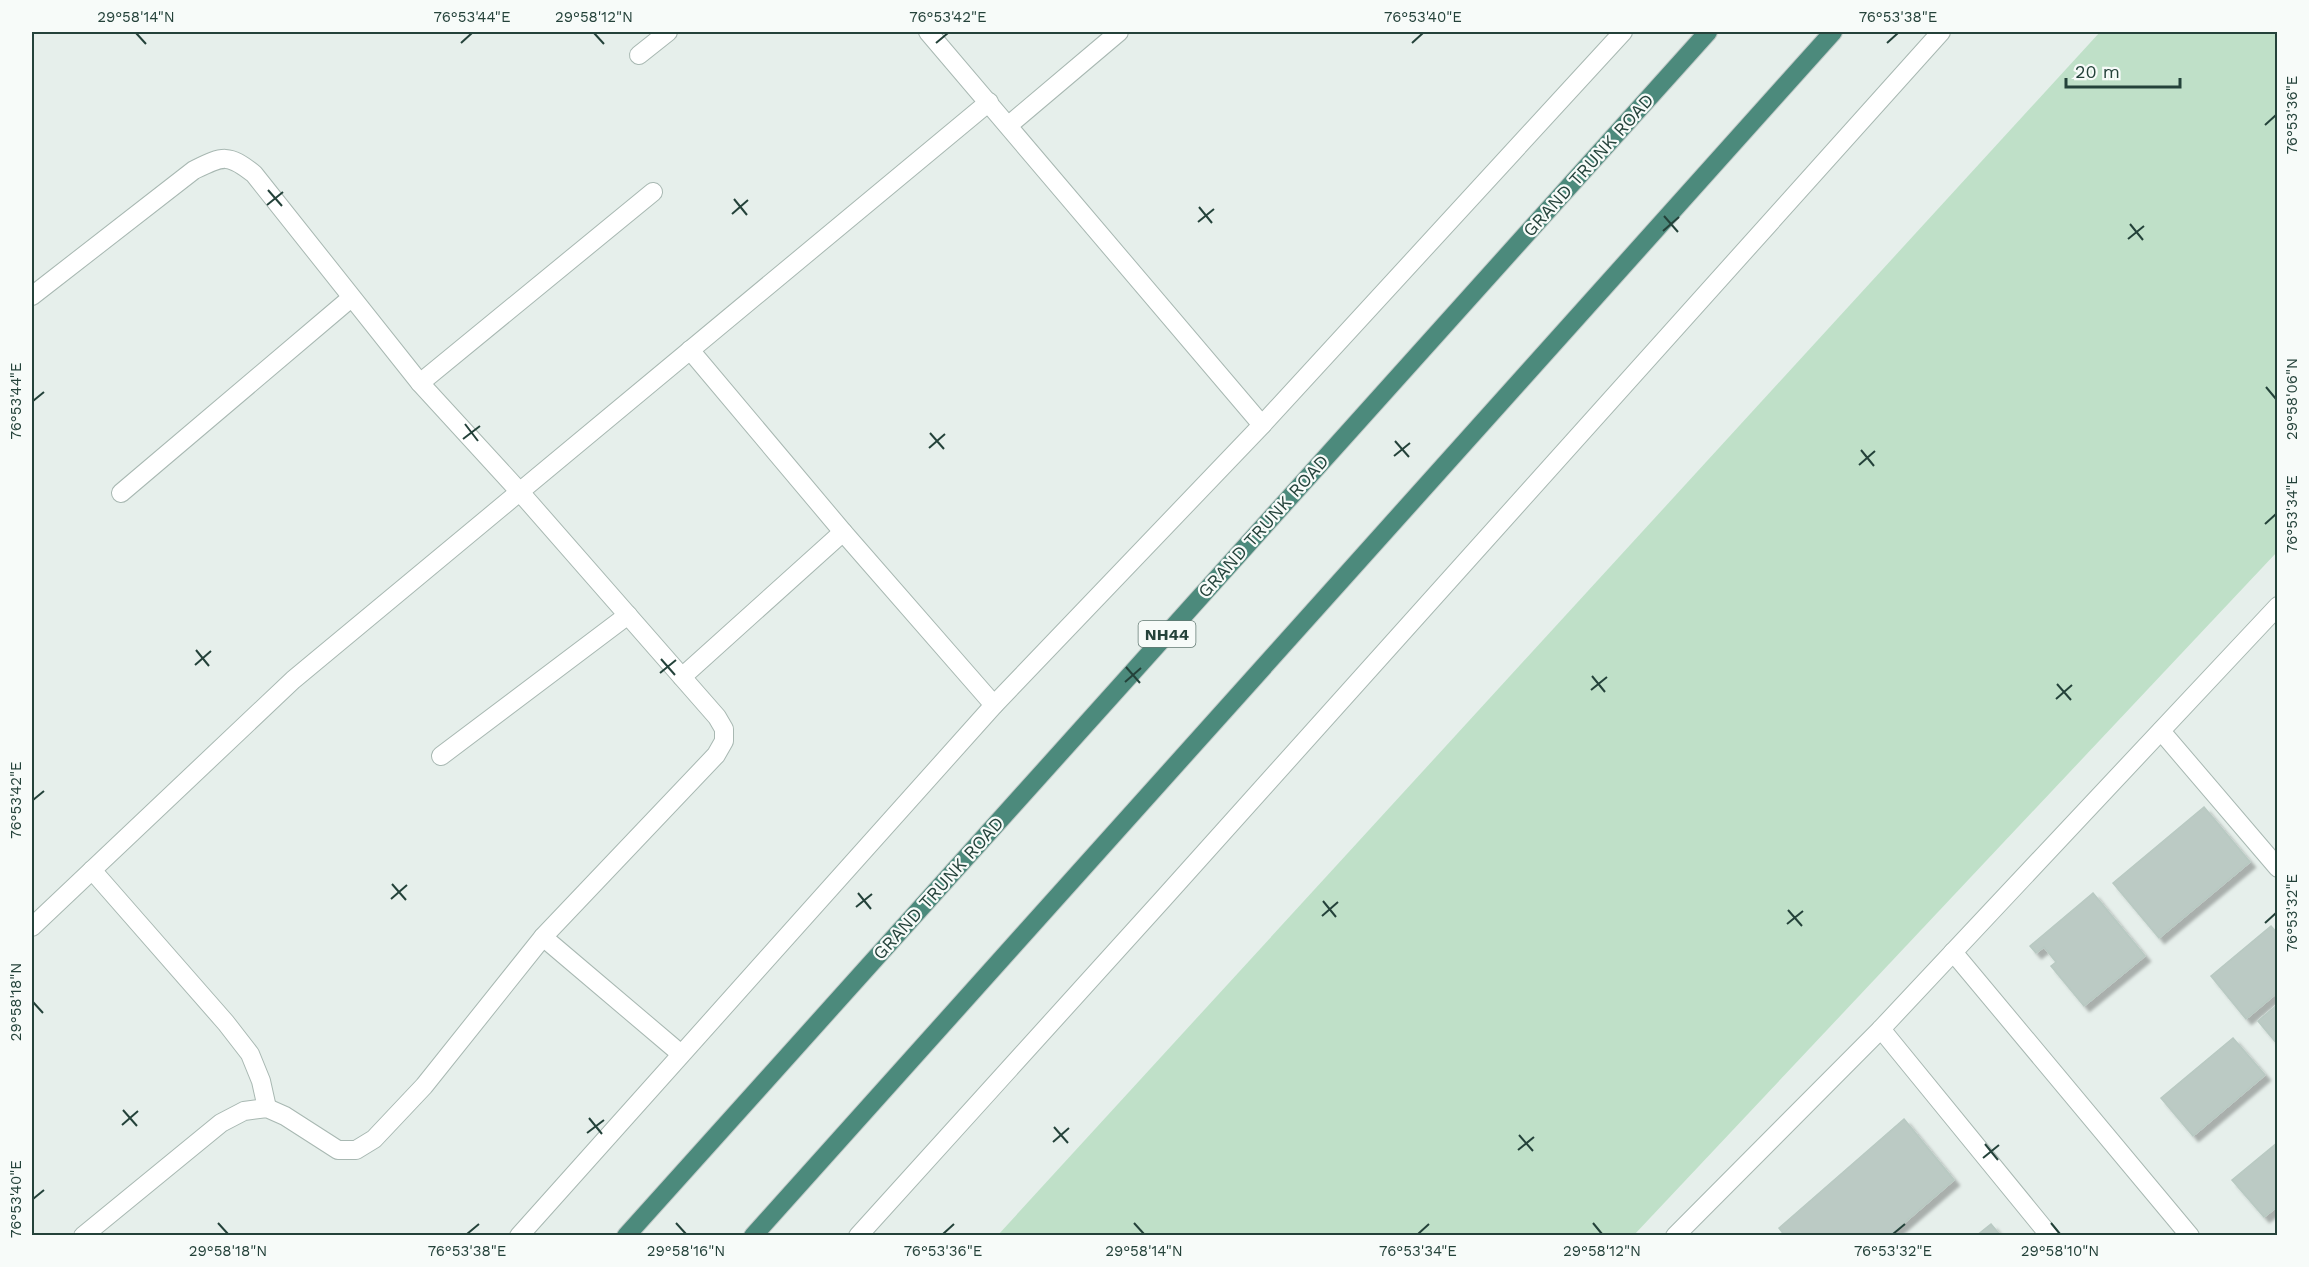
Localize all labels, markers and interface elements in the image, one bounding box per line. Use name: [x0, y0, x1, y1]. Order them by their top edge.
text: 29°58'14"N: [97, 8, 175, 26]
text: 76°53'44"E: [434, 8, 510, 26]
text: 29°58'12"N: [555, 8, 633, 26]
text: 76°53'42"E: [909, 8, 987, 26]
text: 76°53'40"E: [1384, 8, 1462, 26]
text: 76°53'38"E: [1859, 8, 1937, 26]
scale bar: [2066, 51, 2180, 89]
text: 20 m: [2075, 61, 2120, 82]
text: 76°53'36"E: [2283, 76, 2301, 154]
street label: GRAND TRUNK ROAD: [1518, 89, 1658, 241]
text: 29°58'06"N: [2283, 358, 2301, 440]
text: 76°53'44"E: [7, 363, 25, 439]
street label: GRAND TRUNK ROAD: [1193, 450, 1333, 602]
text: 76°53'34"E: [2283, 475, 2301, 553]
road number: NH44: [1138, 621, 1196, 647]
text: 76°53'42"E: [7, 761, 25, 839]
street label: GRAND TRUNK ROAD: [868, 812, 1008, 964]
text: 76°53'32"E: [2283, 874, 2301, 952]
text: 29°58'18"N: [7, 963, 25, 1041]
text: 76°53'40"E: [7, 1160, 25, 1238]
text: 29°58'18"N: [189, 1242, 267, 1260]
text: 76°53'38"E: [428, 1242, 506, 1260]
text: 29°58'16"N: [647, 1242, 725, 1260]
text: 76°53'36"E: [904, 1242, 982, 1260]
text: 29°58'14"N: [1105, 1242, 1183, 1260]
text: 76°53'34"E: [1379, 1242, 1457, 1260]
text: 29°58'12"N: [1563, 1242, 1641, 1260]
text: 76°53'32"E: [1854, 1242, 1932, 1260]
text: 29°58'10"N: [2021, 1242, 2099, 1260]

